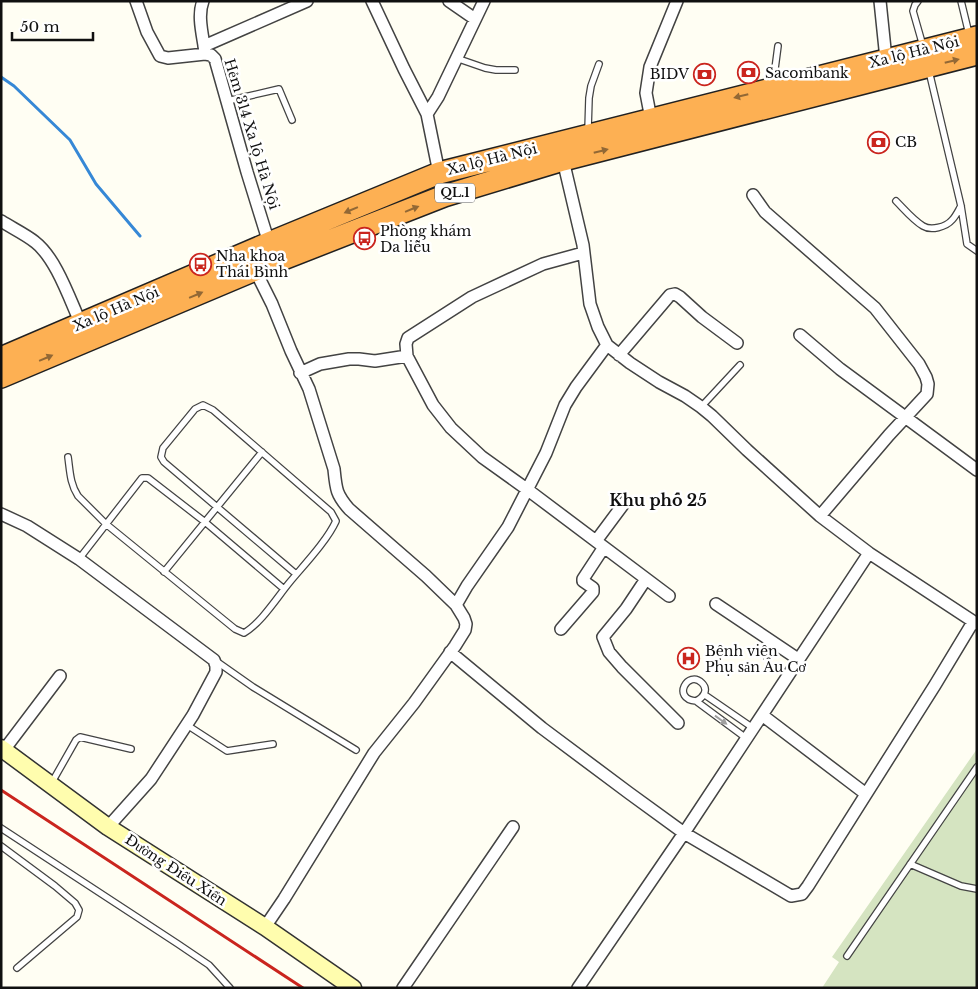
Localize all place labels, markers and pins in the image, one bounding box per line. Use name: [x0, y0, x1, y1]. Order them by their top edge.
bank icon: Sacombank: [737, 61, 761, 85]
bank icon: BIDV: [693, 62, 717, 86]
place label: Sacombank: [765, 64, 849, 82]
place label: BIDV: [650, 65, 690, 83]
bank icon: CB: [867, 130, 891, 154]
place label: CB: [895, 133, 917, 151]
place label: Phòng khám Da liễu: [380, 222, 471, 256]
bus stop icon: Phòng khám Da liễu: [352, 227, 376, 251]
place label: Nha khoa Thái Bình: [216, 247, 289, 281]
bus stop icon: Nha khoa Thái Bình: [188, 252, 212, 276]
place label: Bệnh viện Phụ sản Âu Cơ: [705, 642, 807, 676]
hospital icon: Bệnh viện Phụ sản Âu Cơ: [677, 647, 701, 671]

